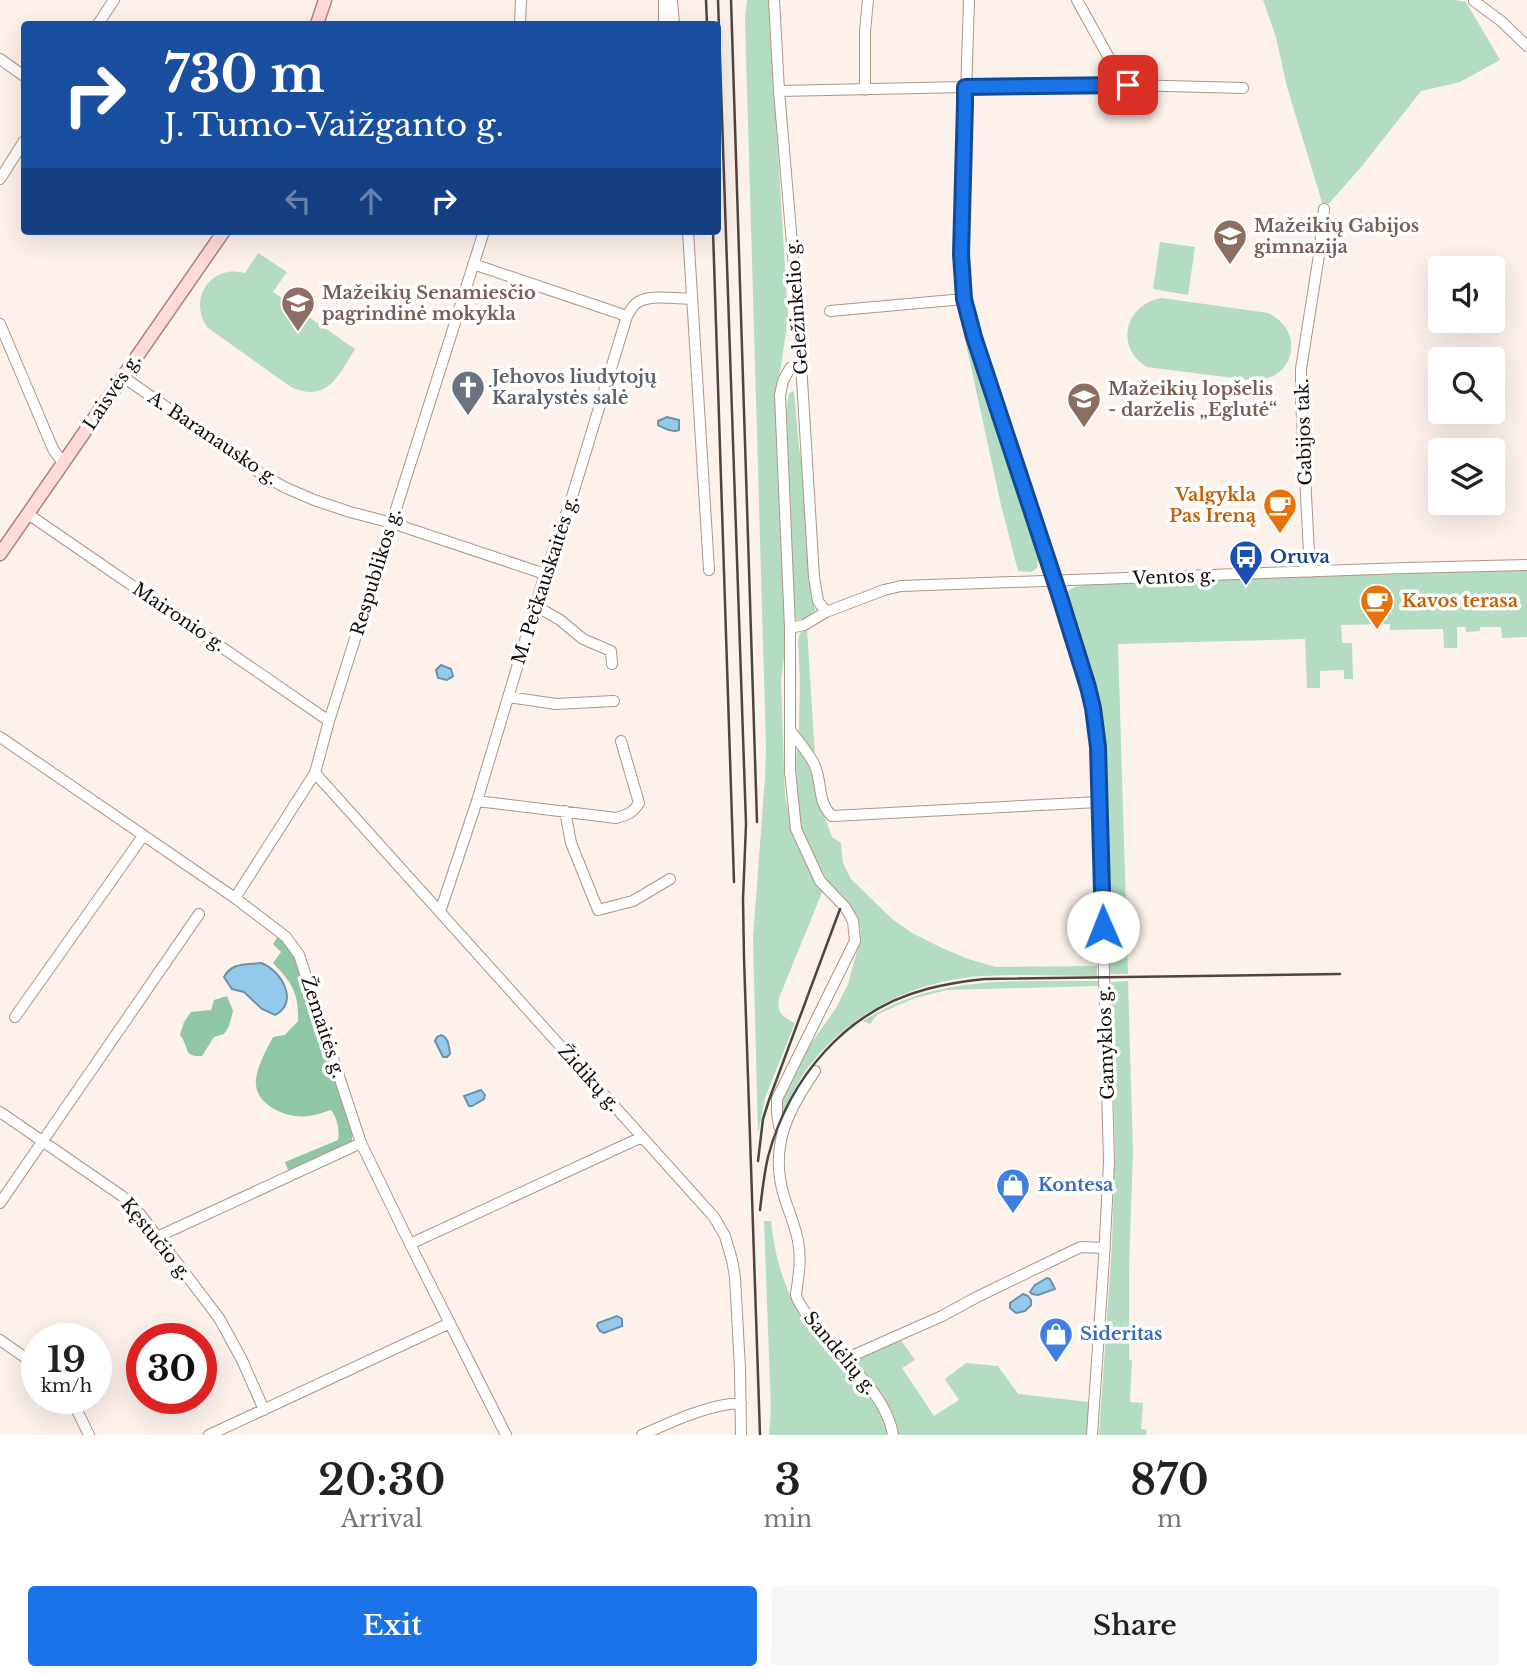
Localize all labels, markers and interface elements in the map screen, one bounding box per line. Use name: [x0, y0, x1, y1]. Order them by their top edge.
text: 730 m: [164, 44, 325, 105]
icon: right: [49, 49, 140, 140]
pin: [1098, 55, 1158, 115]
icon: arrive: [1109, 66, 1147, 104]
text: J. Tumo-Vaižganto g.: [164, 105, 504, 145]
icon: left: [279, 182, 317, 220]
icon: ahead: [352, 182, 390, 220]
icon: right: [425, 182, 463, 220]
place label: Mažeikių Gabijos gimnazija: [1254, 215, 1419, 258]
school or university icon: Mažeikių Gabijos gimnazija: [1211, 217, 1249, 266]
street label: Geležinkelio g.: [781, 238, 813, 376]
map controls: [1428, 256, 1505, 515]
button: sound: [1428, 256, 1505, 333]
place label: Mažeikių Senamiesčio pagrindinė mokykla: [322, 282, 536, 325]
school or university icon: Mažeikių Senamiesčio pagrindinė mokykla: [279, 284, 317, 333]
button: search: [1428, 347, 1505, 424]
street label: Laisvės g.: [79, 350, 145, 434]
place label: Jehovos liudytojų Karalystės salė: [488, 366, 657, 409]
church icon: Jehovos liudytojų Karalystės salė: [449, 368, 487, 417]
place label: Mažeikių lopšelis - darželis „Eglutė“: [1108, 378, 1277, 421]
street label: Gabijos tak.: [1291, 378, 1317, 486]
school or university icon: Mažeikių lopšelis - darželis „Eglutė“: [1065, 380, 1103, 429]
street label: A. Baranausko g.: [143, 386, 282, 490]
button: layers: [1428, 438, 1505, 515]
place label: Valgykla Pas Ireną: [1169, 484, 1257, 527]
cafe icon: Valgykla Pas Ireną: [1261, 486, 1299, 535]
street label: M. Pečkauskaitės g.: [507, 493, 583, 667]
street label: Respublikos g.: [346, 506, 406, 638]
bus stop icon: Oruva: [1227, 538, 1265, 587]
place label: Oruva: [1270, 546, 1330, 568]
street label: Ventos g.: [1131, 565, 1216, 589]
street label: Maironio g.: [129, 578, 229, 656]
cafe icon: Kavos terasa: [1358, 582, 1396, 631]
place label: Kavos terasa: [1402, 590, 1519, 612]
position arrow: [1066, 890, 1140, 964]
street label: Žemaitės g.: [296, 973, 351, 1081]
street label: Gamyklos g.: [1093, 986, 1119, 1100]
street label: Židikų g.: [553, 1039, 625, 1116]
shop icon: Kontesa: [994, 1166, 1032, 1215]
place label: Kontesa: [1038, 1174, 1114, 1196]
street label: Kęstučio g.: [116, 1194, 196, 1284]
street label: Sandėlių g.: [799, 1307, 881, 1399]
shop icon: Sideritas: [1037, 1315, 1075, 1364]
speed limit sign: 30: [126, 1323, 217, 1414]
place label: Sideritas: [1080, 1323, 1163, 1345]
text: 19: [47, 1338, 86, 1381]
text: km/h: [41, 1375, 92, 1397]
text: 20:30: [318, 1454, 446, 1506]
text: 3: [775, 1454, 801, 1506]
text: 870: [1130, 1454, 1209, 1506]
text: Arrival: [341, 1505, 423, 1533]
text: min: [764, 1505, 812, 1533]
text: m: [1157, 1505, 1182, 1533]
button: Exit: [28, 1586, 757, 1666]
button: Share: [771, 1586, 1499, 1666]

